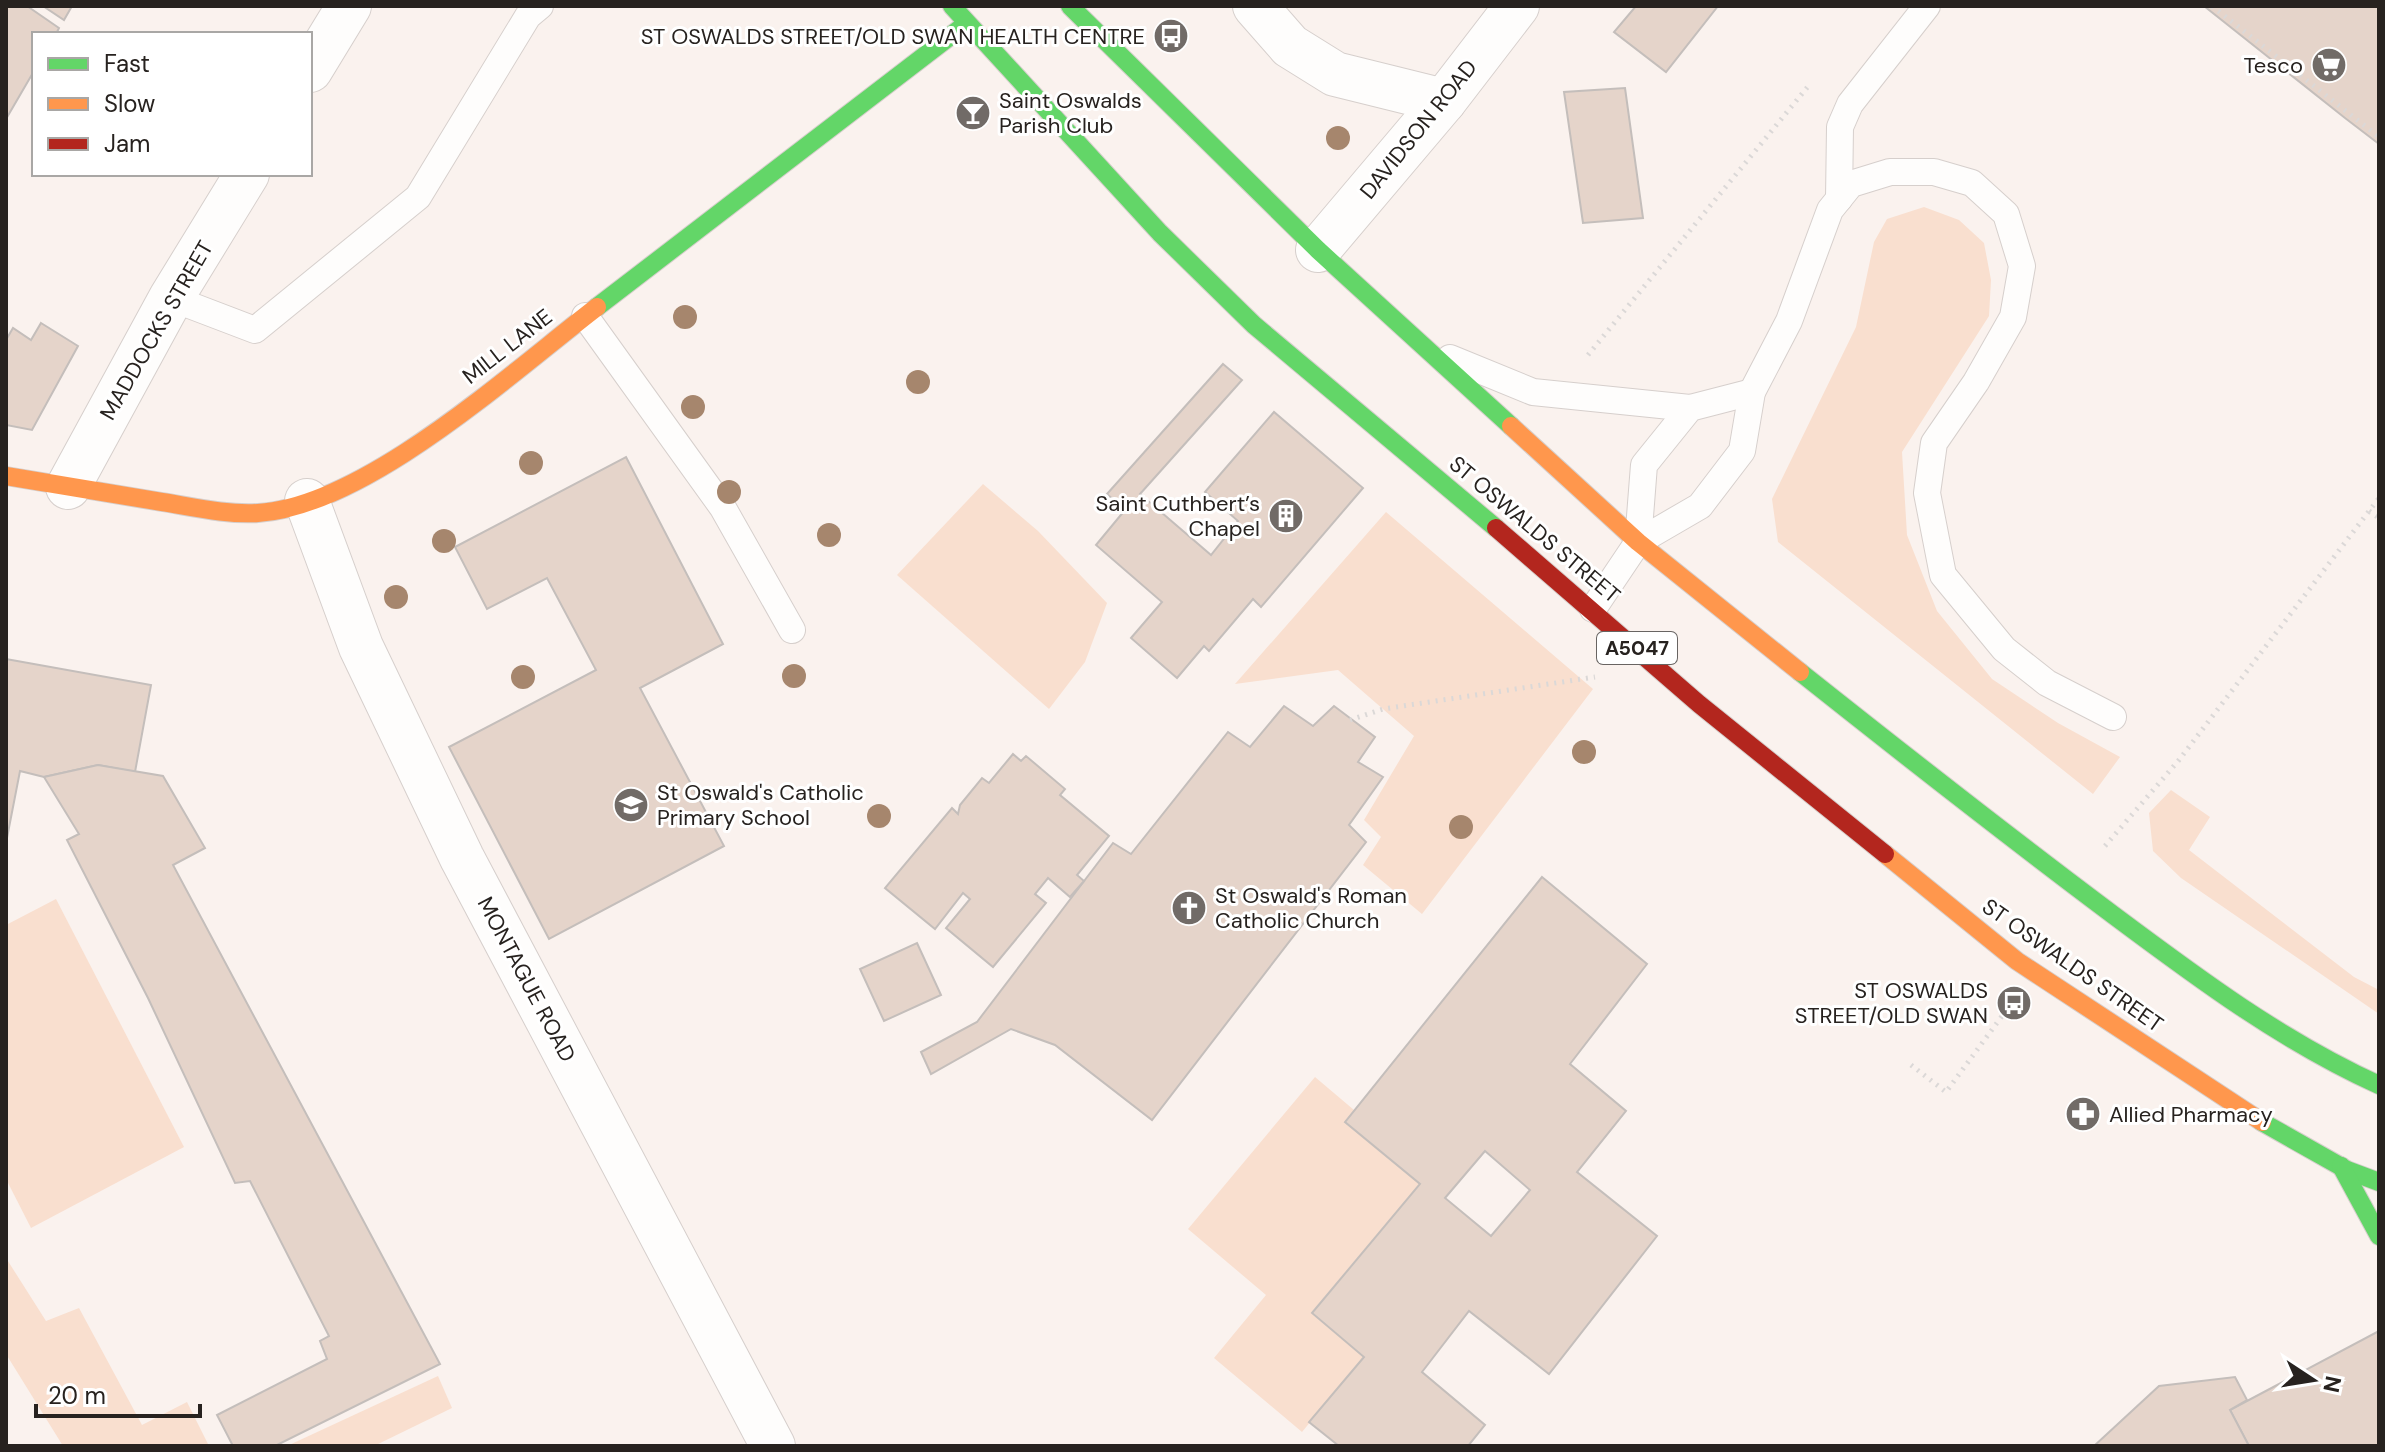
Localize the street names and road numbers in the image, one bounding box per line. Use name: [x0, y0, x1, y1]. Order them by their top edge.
street label: DAVIDSON ROAD: [1353, 54, 1483, 205]
street label: MADDOCKS STREET: [93, 235, 220, 425]
street label: MILL LANE: [456, 302, 558, 391]
street label: ST OSWALDS STREET: [1443, 449, 1626, 609]
road number: A5047: [1597, 632, 1677, 664]
street label: MONTAGUE ROAD: [471, 892, 582, 1067]
street label: ST OSWALDS STREET: [1976, 892, 2169, 1039]

